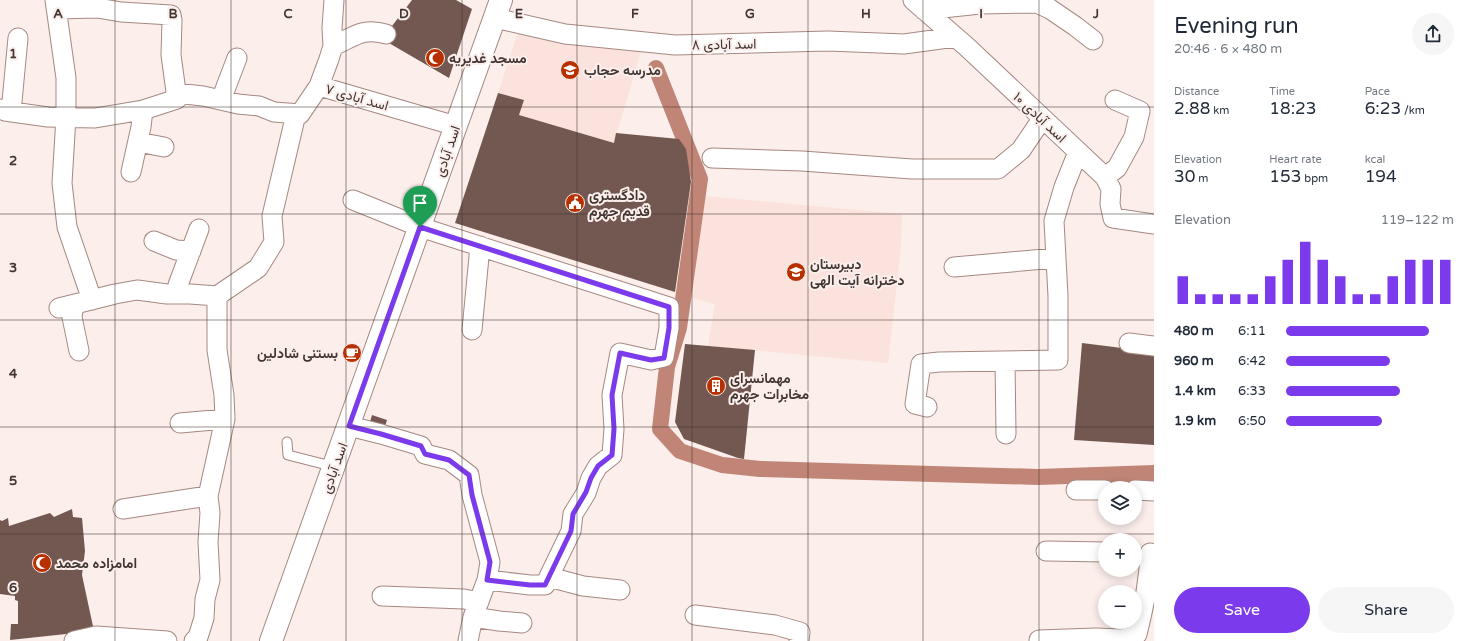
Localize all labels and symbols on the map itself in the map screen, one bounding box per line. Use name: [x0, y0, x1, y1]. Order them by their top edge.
text: A: [53, 6, 63, 22]
text: B: [168, 6, 178, 22]
text: C: [283, 6, 293, 22]
text: D: [399, 6, 409, 22]
text: E: [515, 6, 523, 22]
text: F: [631, 6, 639, 22]
text: G: [745, 6, 755, 22]
text: H: [861, 6, 871, 22]
text: I: [979, 6, 983, 22]
text: J: [1092, 6, 1099, 22]
street label: اسد آبادی ۸: [691, 35, 757, 54]
text: 1: [9, 46, 17, 62]
mosque icon: مسجد غدیریه: [424, 47, 446, 69]
place label: مسجد غدیریه: [449, 50, 527, 67]
school or university icon: مدرسه حجاب: [559, 59, 581, 81]
place label: مدرسه حجاب: [584, 62, 661, 79]
street label: اسد آبادی ۷: [323, 80, 390, 115]
street label: اسد آبادی ۱۰: [1010, 88, 1070, 146]
street label: اسد آبادی: [431, 123, 464, 179]
text: 2: [9, 153, 17, 169]
pin: [403, 186, 437, 227]
place label: دادگستری قدیم جهرم: [589, 187, 650, 220]
public building icon: دادگستری قدیم جهرم: [564, 192, 586, 214]
place label: دبیرستان دخترانه آیت الهی: [810, 256, 904, 289]
text: 3: [9, 260, 17, 276]
school or university icon: دبیرستان دخترانه آیت الهی: [785, 261, 807, 283]
cafe icon: بستنی شادلین: [341, 342, 363, 364]
place label: بستنی شادلین: [257, 345, 338, 362]
text: 4: [9, 366, 18, 382]
place label: مهمانسرای مخابرات جهرم: [730, 370, 810, 403]
building icon: مهمانسرای مخابرات جهرم: [705, 375, 727, 397]
street label: اسد آبادی: [317, 440, 352, 496]
text: 5: [9, 473, 17, 489]
mosque icon: امامزاده محمد: [31, 552, 53, 574]
place label: امامزاده محمد: [56, 555, 137, 572]
text: 6: [9, 580, 17, 596]

